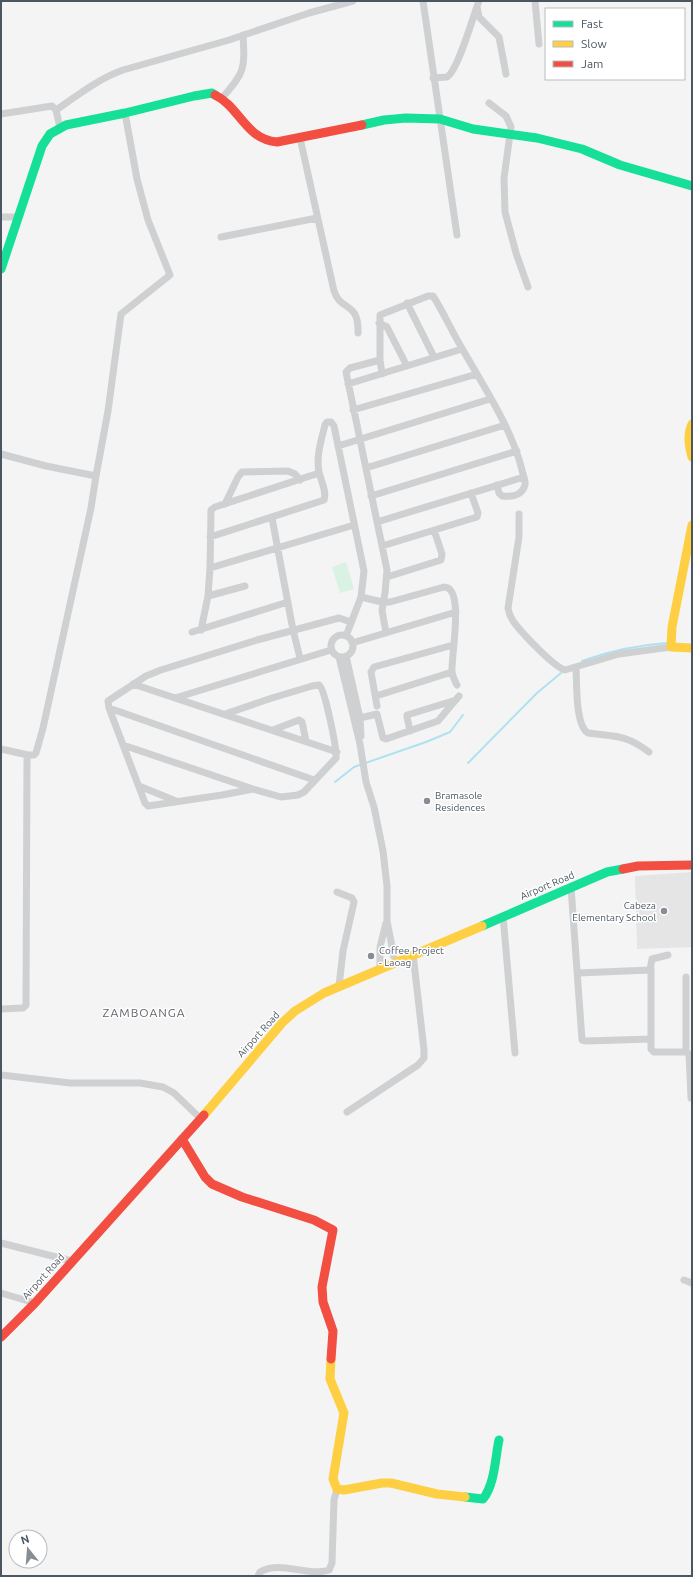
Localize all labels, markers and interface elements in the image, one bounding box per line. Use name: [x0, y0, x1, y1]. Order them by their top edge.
legend: [545, 8, 685, 80]
text: Fast: [581, 17, 603, 30]
text: Slow: [581, 37, 607, 50]
text: Jam: [581, 57, 603, 70]
place label: Bramasole Residences: [435, 790, 485, 813]
marker: Bramasole Residences: [422, 796, 432, 806]
street label: Airport Road: [519, 869, 576, 902]
place label: Cabeza Elementary School: [572, 900, 656, 923]
marker: Cabeza Elementary School: [659, 906, 669, 916]
place label: Coffee Project - Laoag: [379, 945, 444, 968]
marker: Coffee Project - Laoag: [366, 951, 376, 961]
district label: ZAMBOANGA: [102, 1006, 186, 1019]
street label: Airport Road: [235, 1009, 282, 1059]
street label: Airport Road: [20, 1251, 67, 1301]
north arrow: [8, 1529, 48, 1569]
text: N: [19, 1532, 31, 1546]

